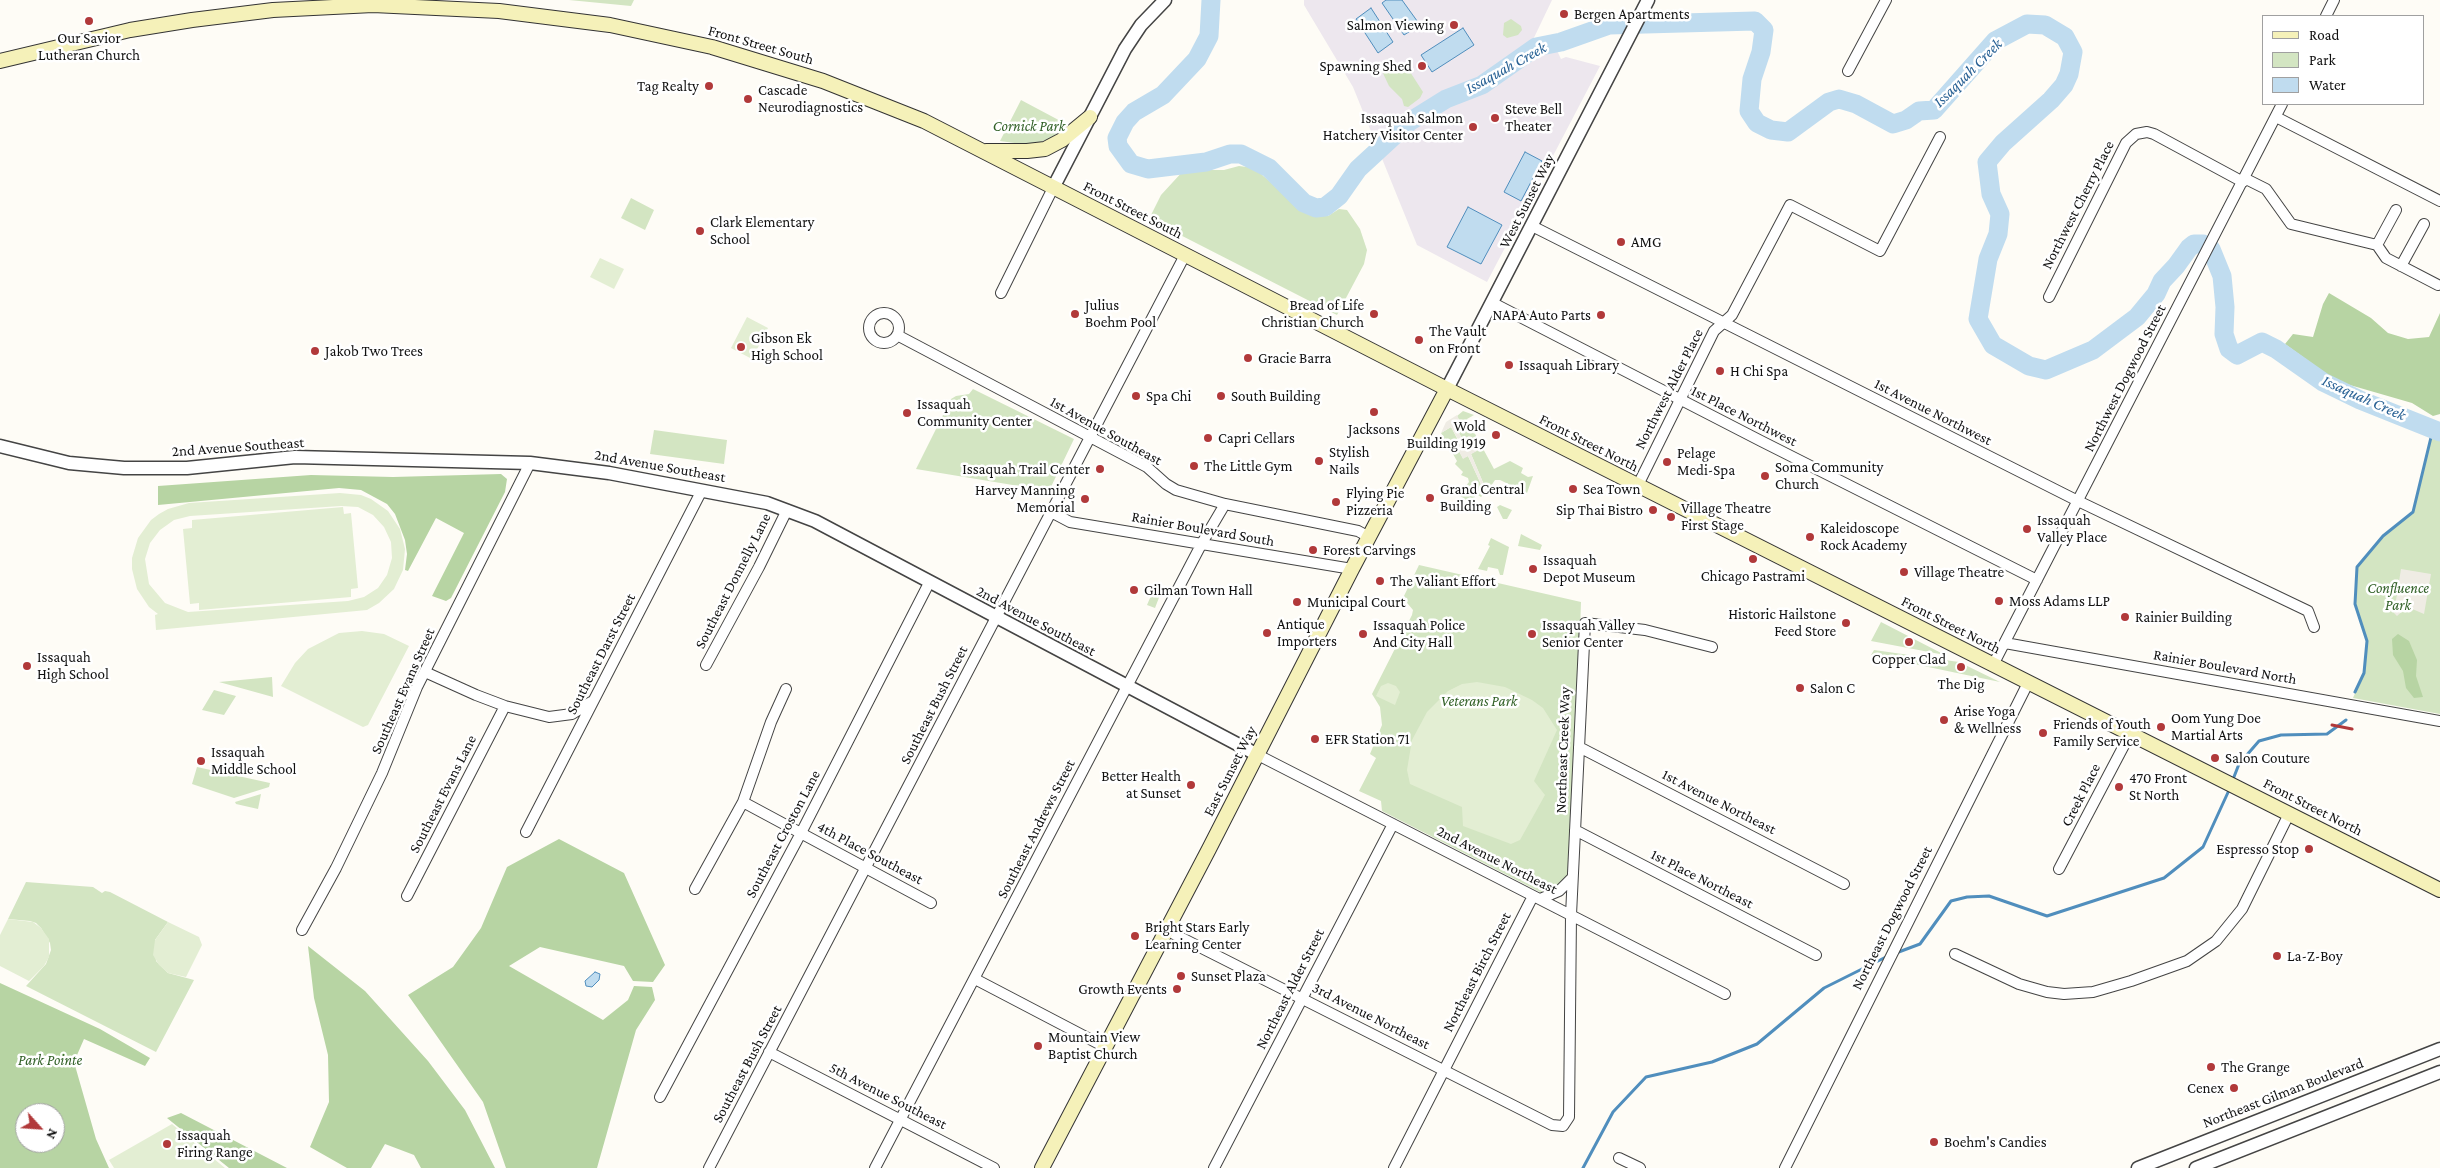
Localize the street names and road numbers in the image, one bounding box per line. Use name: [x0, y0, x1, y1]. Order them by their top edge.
street label: Front Street South: [706, 21, 816, 69]
street label: Northwest Cherry Place: [2038, 138, 2118, 272]
street label: West Sunset Way: [1495, 151, 1559, 251]
street label: Front Street South: [1080, 177, 1186, 243]
street label: Northwest Dogwood Street: [2080, 301, 2170, 455]
street label: Northwest Alder Place: [1631, 326, 1707, 452]
street label: 1st Avenue Northwest: [1871, 375, 1995, 449]
street label: 1st Place Northwest: [1688, 382, 1800, 450]
street label: 1st Avenue Southeast: [1047, 393, 1165, 469]
street label: Front Street North: [1536, 410, 1642, 476]
street label: 2nd Avenue Southeast: [171, 433, 305, 461]
street label: 2nd Avenue Southeast: [593, 446, 727, 486]
street label: Rainier Boulevard South: [1130, 508, 1276, 550]
street label: Southeast Donnelly Lane: [691, 510, 775, 652]
street label: 2nd Avenue Southeast: [973, 582, 1099, 660]
street label: Southeast Darst Street: [563, 590, 639, 718]
street label: Front Street North: [1898, 592, 2004, 658]
street label: Southeast Evans Street: [367, 625, 439, 757]
street label: Southeast Bush Street: [896, 643, 972, 767]
street label: Rainier Boulevard North: [2152, 646, 2298, 688]
street label: Northeast Creek Way: [1552, 686, 1574, 814]
street label: East Sunset Way: [1200, 723, 1260, 819]
street label: Southeast Evans Lane: [405, 732, 481, 856]
street label: Southeast Andrews Street: [993, 757, 1079, 901]
street label: Creek Place: [2058, 761, 2104, 829]
street label: 1st Avenue Northeast: [1659, 765, 1779, 839]
street label: Southeast Croston Lane: [742, 767, 824, 901]
street label: Front Street North: [2260, 774, 2366, 840]
street label: 4th Place Southeast: [814, 818, 926, 888]
street label: 2nd Avenue Northeast: [1434, 822, 1560, 898]
street label: Northeast Dogwood Street: [1848, 843, 1936, 993]
street label: 1st Place Northeast: [1648, 845, 1756, 913]
street label: Northeast Birch Street: [1439, 909, 1515, 1035]
street label: Northeast Alder Street: [1252, 926, 1328, 1052]
street label: 3rd Avenue Northeast: [1309, 979, 1433, 1053]
street label: Southeast Bush Street: [708, 1002, 786, 1126]
street label: Northeast Gilman Boulevard: [2200, 1054, 2366, 1132]
street label: 5th Avenue Southeast: [826, 1059, 950, 1133]

